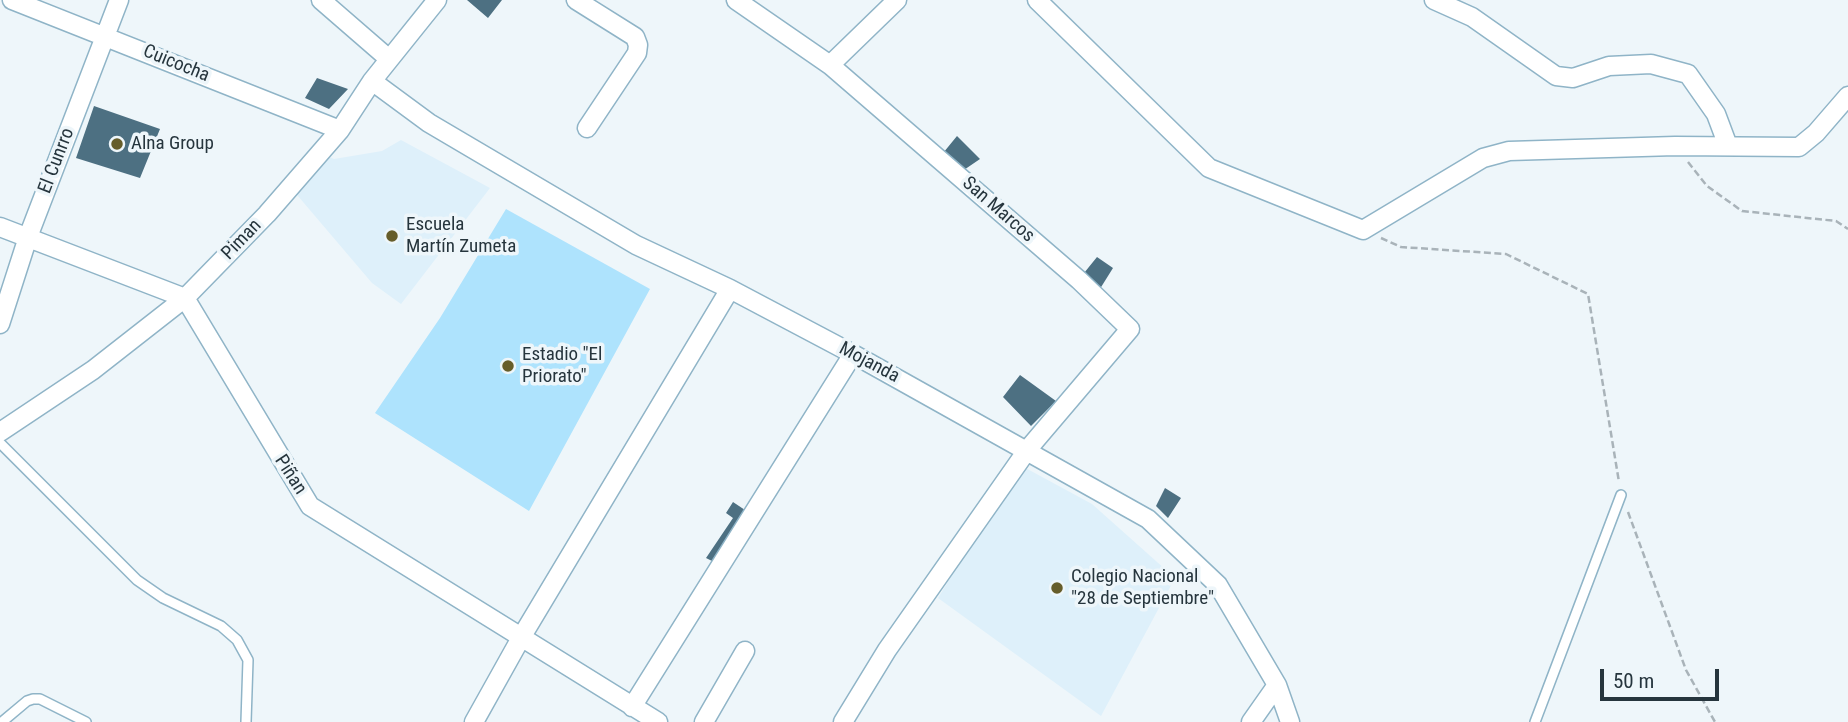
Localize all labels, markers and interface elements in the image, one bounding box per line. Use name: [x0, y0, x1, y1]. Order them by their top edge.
street label: Cuicocha: [139, 40, 213, 88]
street label: El Cunrro: [34, 125, 80, 197]
place label: Alna Group: [131, 133, 214, 155]
marker: Alna Group: [109, 136, 125, 152]
street label: San Marcos: [957, 172, 1039, 248]
place label: Escuela Martín Zumeta: [406, 214, 516, 258]
street label: Piman: [217, 215, 267, 265]
marker: Escuela Martín Zumeta: [384, 228, 400, 244]
street label: Mojanda: [835, 338, 903, 388]
place label: Estadio "El Priorato": [522, 344, 602, 388]
marker: Estadio "El Priorato": [500, 358, 516, 374]
street label: Piñan: [269, 451, 311, 499]
place label: Colegio Nacional "28 de Septiembre": [1071, 566, 1214, 610]
marker: Colegio Nacional "28 de Septiembre": [1049, 580, 1065, 596]
scale bar: [1603, 656, 1722, 700]
text: 50 m: [1613, 669, 1654, 693]

